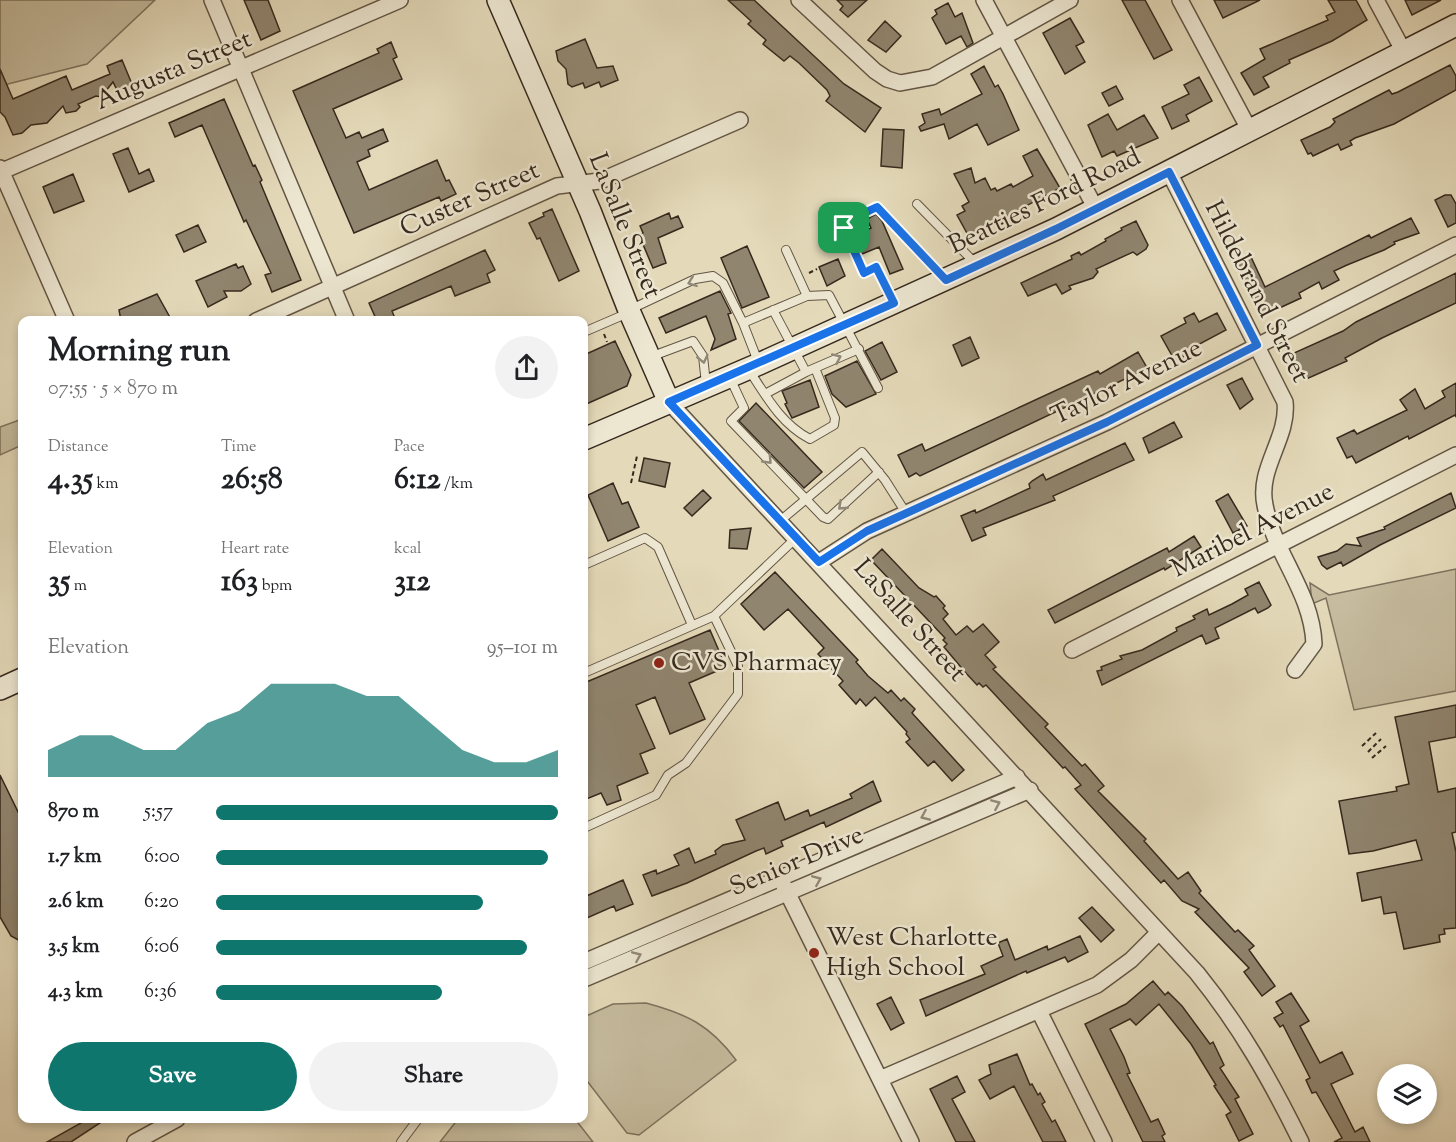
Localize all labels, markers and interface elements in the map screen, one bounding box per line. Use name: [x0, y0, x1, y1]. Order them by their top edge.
street label: Augusta Street: [90, 21, 258, 121]
street label: Beatties Ford Road: [943, 139, 1148, 265]
street label: LaSalle Street: [578, 148, 670, 304]
street label: Custer Street: [394, 153, 546, 247]
street label: Hildebrand Street: [1194, 195, 1318, 389]
pin: [818, 202, 869, 253]
icon: arrive: [827, 211, 860, 244]
one-way arrow: [687, 274, 698, 287]
text: Morning run: [48, 328, 230, 376]
street label: Taylor Avenue: [1045, 330, 1209, 436]
button: share: [495, 336, 558, 399]
one-way arrow: [695, 354, 708, 364]
one-way arrow: [830, 354, 841, 366]
text: 07:55 · 5 × 870 m: [48, 375, 178, 404]
text: Distance: [48, 436, 108, 459]
text: Time: [221, 436, 257, 459]
text: Pace: [394, 436, 425, 459]
one-way arrow: [761, 453, 772, 463]
text: 4.35: [48, 459, 93, 502]
text: 26:58: [221, 459, 283, 502]
text: 6:12: [394, 459, 441, 502]
text: km: [93, 473, 118, 496]
text: /km: [441, 473, 473, 496]
street label: Maribel Avenue: [1165, 474, 1341, 588]
one-way arrow: [839, 499, 849, 510]
text: Elevation: [48, 538, 113, 561]
text: Heart rate: [221, 538, 289, 561]
text: kcal: [394, 538, 422, 561]
street label: LaSalle Street: [844, 551, 974, 691]
text: 35: [48, 561, 70, 604]
text: 163: [221, 561, 258, 604]
text: 312: [394, 561, 430, 604]
text: m: [70, 575, 87, 598]
text: bpm: [258, 575, 292, 598]
text: Elevation: [48, 634, 129, 663]
text: 95–101 m: [487, 634, 558, 663]
place label: CVS Pharmacy: [671, 645, 842, 682]
marker: CVS Pharmacy: [652, 656, 666, 670]
text: 870 m: [48, 798, 99, 827]
text: 5:57: [144, 798, 173, 827]
one-way arrow: [990, 799, 1001, 811]
one-way arrow: [920, 809, 931, 821]
street label: Senior Drive: [724, 817, 870, 907]
text: 1.7 km: [48, 843, 102, 872]
text: 6:00: [144, 843, 180, 872]
one-way arrow: [810, 875, 821, 887]
text: 2.6 km: [48, 888, 104, 917]
text: 6:20: [144, 888, 179, 917]
place label: West Charlotte High School: [826, 920, 998, 987]
text: 3.5 km: [48, 933, 100, 962]
text: 6:06: [144, 933, 179, 962]
marker: West Charlotte High School: [807, 946, 821, 960]
one-way arrow: [631, 951, 642, 963]
text: 4.3 km: [48, 978, 103, 1007]
text: 6:36: [144, 978, 177, 1007]
button: Save: [48, 1042, 297, 1111]
button: Share: [309, 1042, 558, 1111]
map controls: [1377, 1064, 1437, 1124]
button: layers: [1377, 1064, 1437, 1124]

